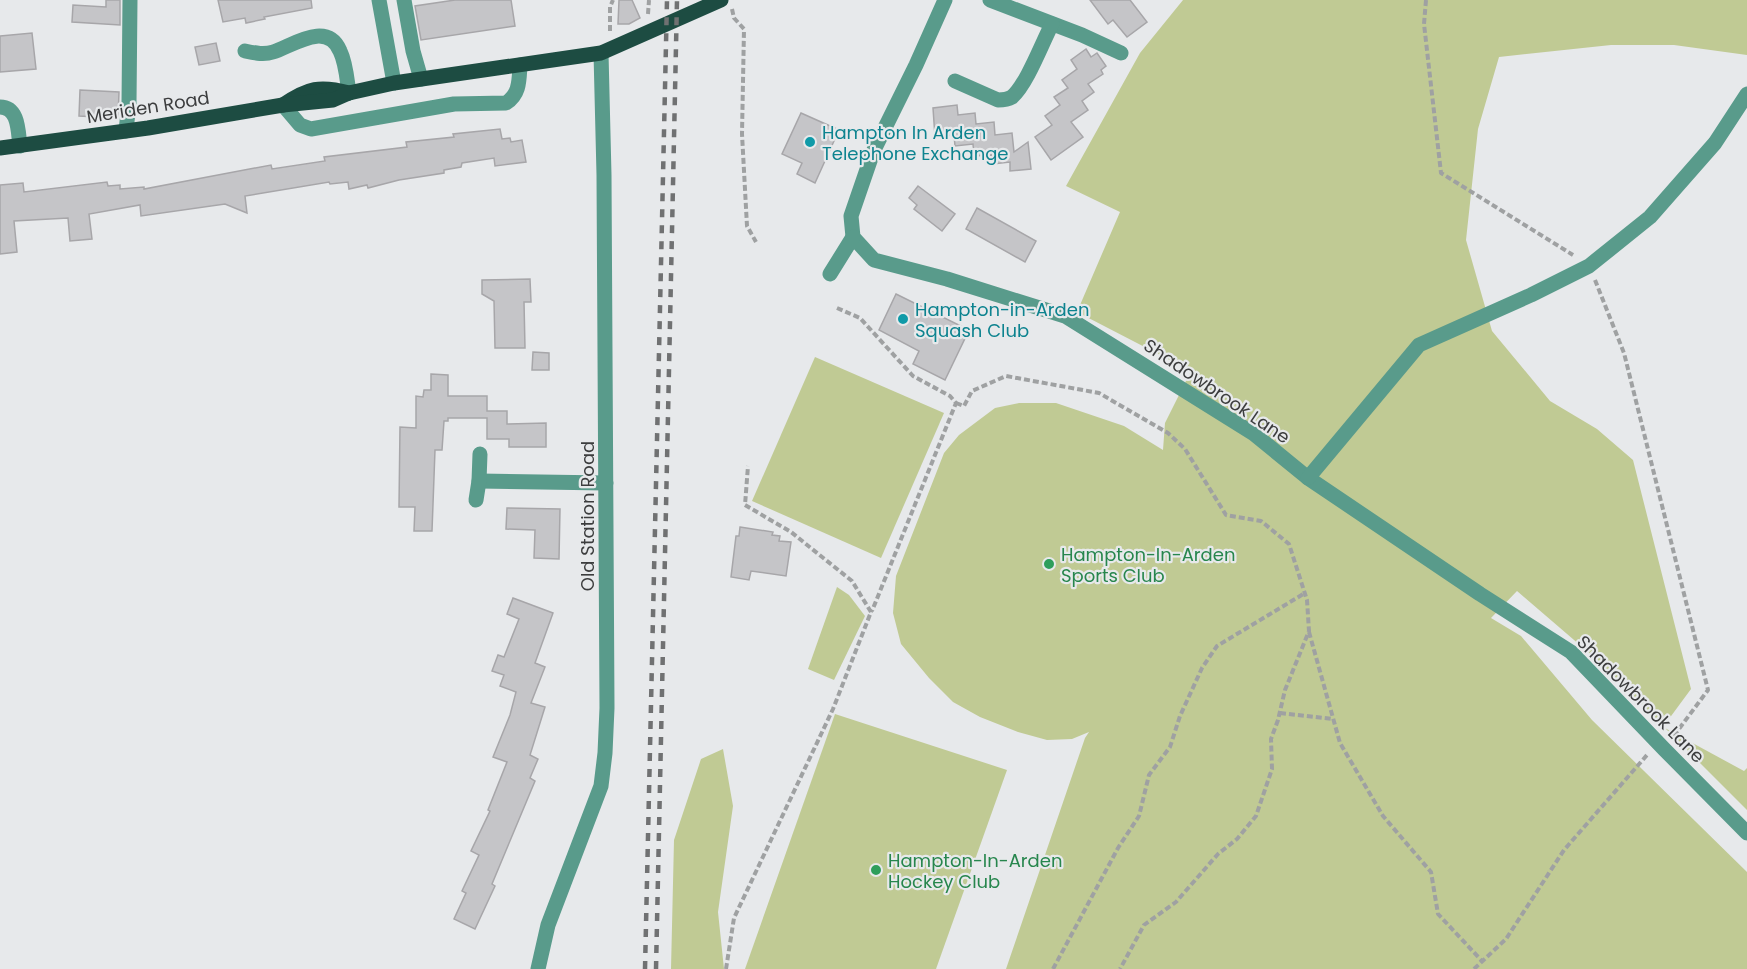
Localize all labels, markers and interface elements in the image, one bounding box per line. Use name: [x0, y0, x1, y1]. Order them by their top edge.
street label: Meriden Road: [85, 85, 211, 129]
place label: Hampton In Arden Telephone Exchange: [822, 120, 1009, 166]
marker: Hampton In Arden Telephone Exchange: [803, 135, 817, 149]
place label: Hampton-in-Arden Squash Club: [915, 297, 1089, 343]
marker: Hampton-in-Arden Squash Club: [896, 312, 910, 326]
street label: Shadowbrook Lane: [1139, 333, 1295, 449]
street label: Old Station Road: [575, 441, 600, 591]
place label: Hampton-In-Arden Sports Club: [1061, 542, 1235, 588]
marker: Hampton-In-Arden Sports Club: [1042, 557, 1056, 571]
street label: Shadowbrook Lane: [1572, 630, 1710, 768]
place label: Hampton-In-Arden Hockey Club: [888, 848, 1062, 894]
marker: Hampton-In-Arden Hockey Club: [869, 863, 883, 877]

